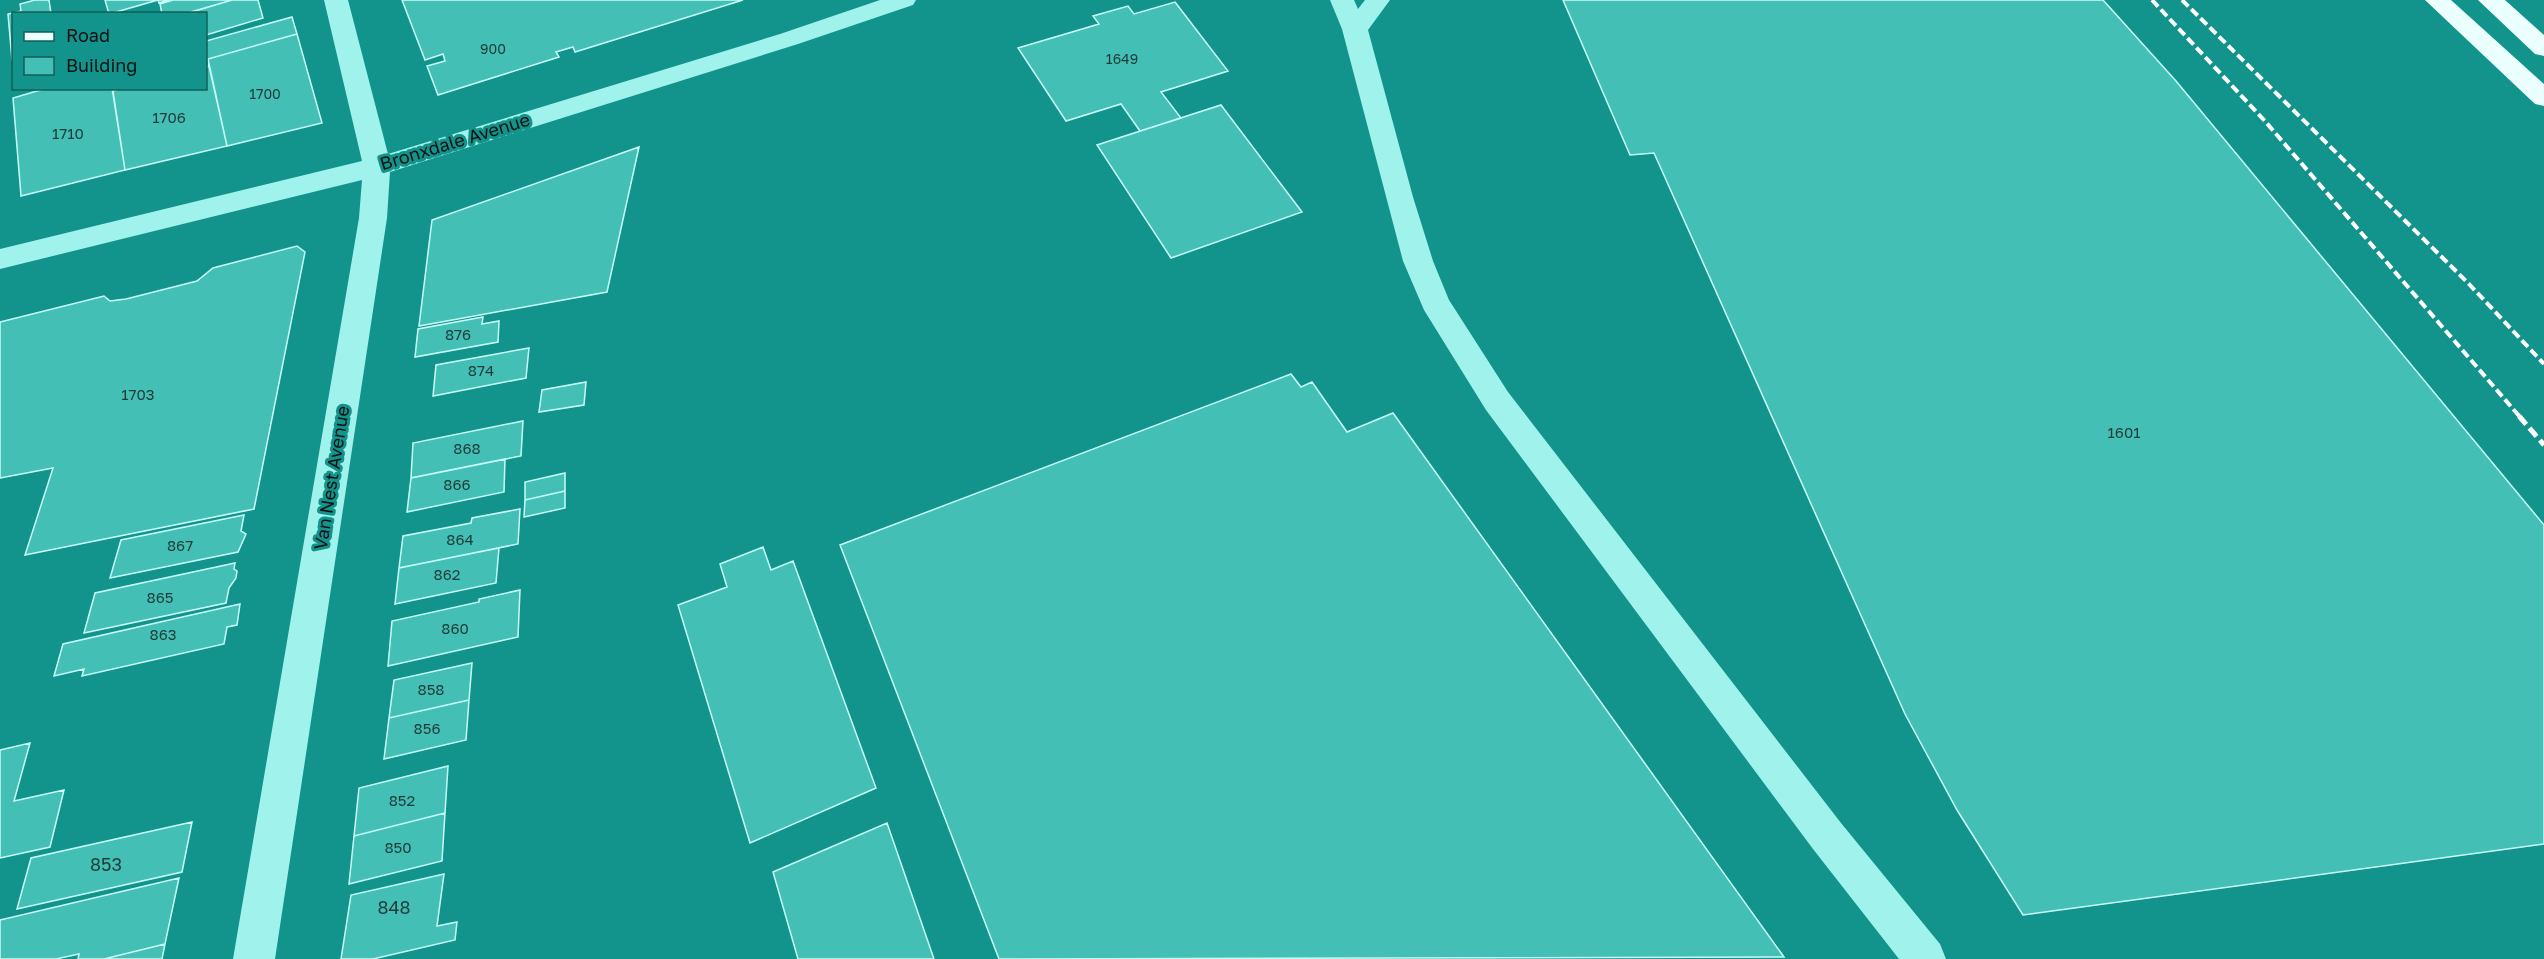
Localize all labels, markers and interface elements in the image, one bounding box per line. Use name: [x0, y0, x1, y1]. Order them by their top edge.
legend: [12, 12, 207, 90]
text: Road: [66, 24, 110, 46]
house number: 900: [480, 40, 506, 57]
house number: 1649: [1106, 50, 1138, 67]
text: Building: [66, 54, 137, 76]
house number: 1700: [249, 85, 281, 102]
house number: 1706: [152, 108, 186, 126]
street label: Bronxdale Avenue: [377, 108, 532, 174]
house number: 1710: [52, 124, 84, 142]
house number: 876: [445, 325, 471, 343]
house number: 874: [468, 361, 494, 379]
house number: 1703: [121, 385, 155, 403]
street label: Van Nest Avenue: [309, 404, 353, 551]
house number: 1601: [2108, 423, 2140, 441]
house number: 868: [453, 439, 481, 457]
house number: 866: [443, 475, 471, 493]
house number: 864: [446, 530, 474, 548]
house number: 867: [167, 536, 193, 554]
house number: 862: [434, 565, 460, 583]
house number: 865: [147, 588, 173, 606]
house number: 860: [441, 619, 469, 637]
house number: 863: [149, 625, 177, 643]
house number: 858: [417, 680, 445, 698]
house number: 856: [414, 719, 440, 737]
house number: 852: [389, 791, 415, 809]
house number: 850: [384, 838, 412, 856]
house number: 853: [90, 853, 122, 875]
house number: 848: [378, 896, 410, 918]

